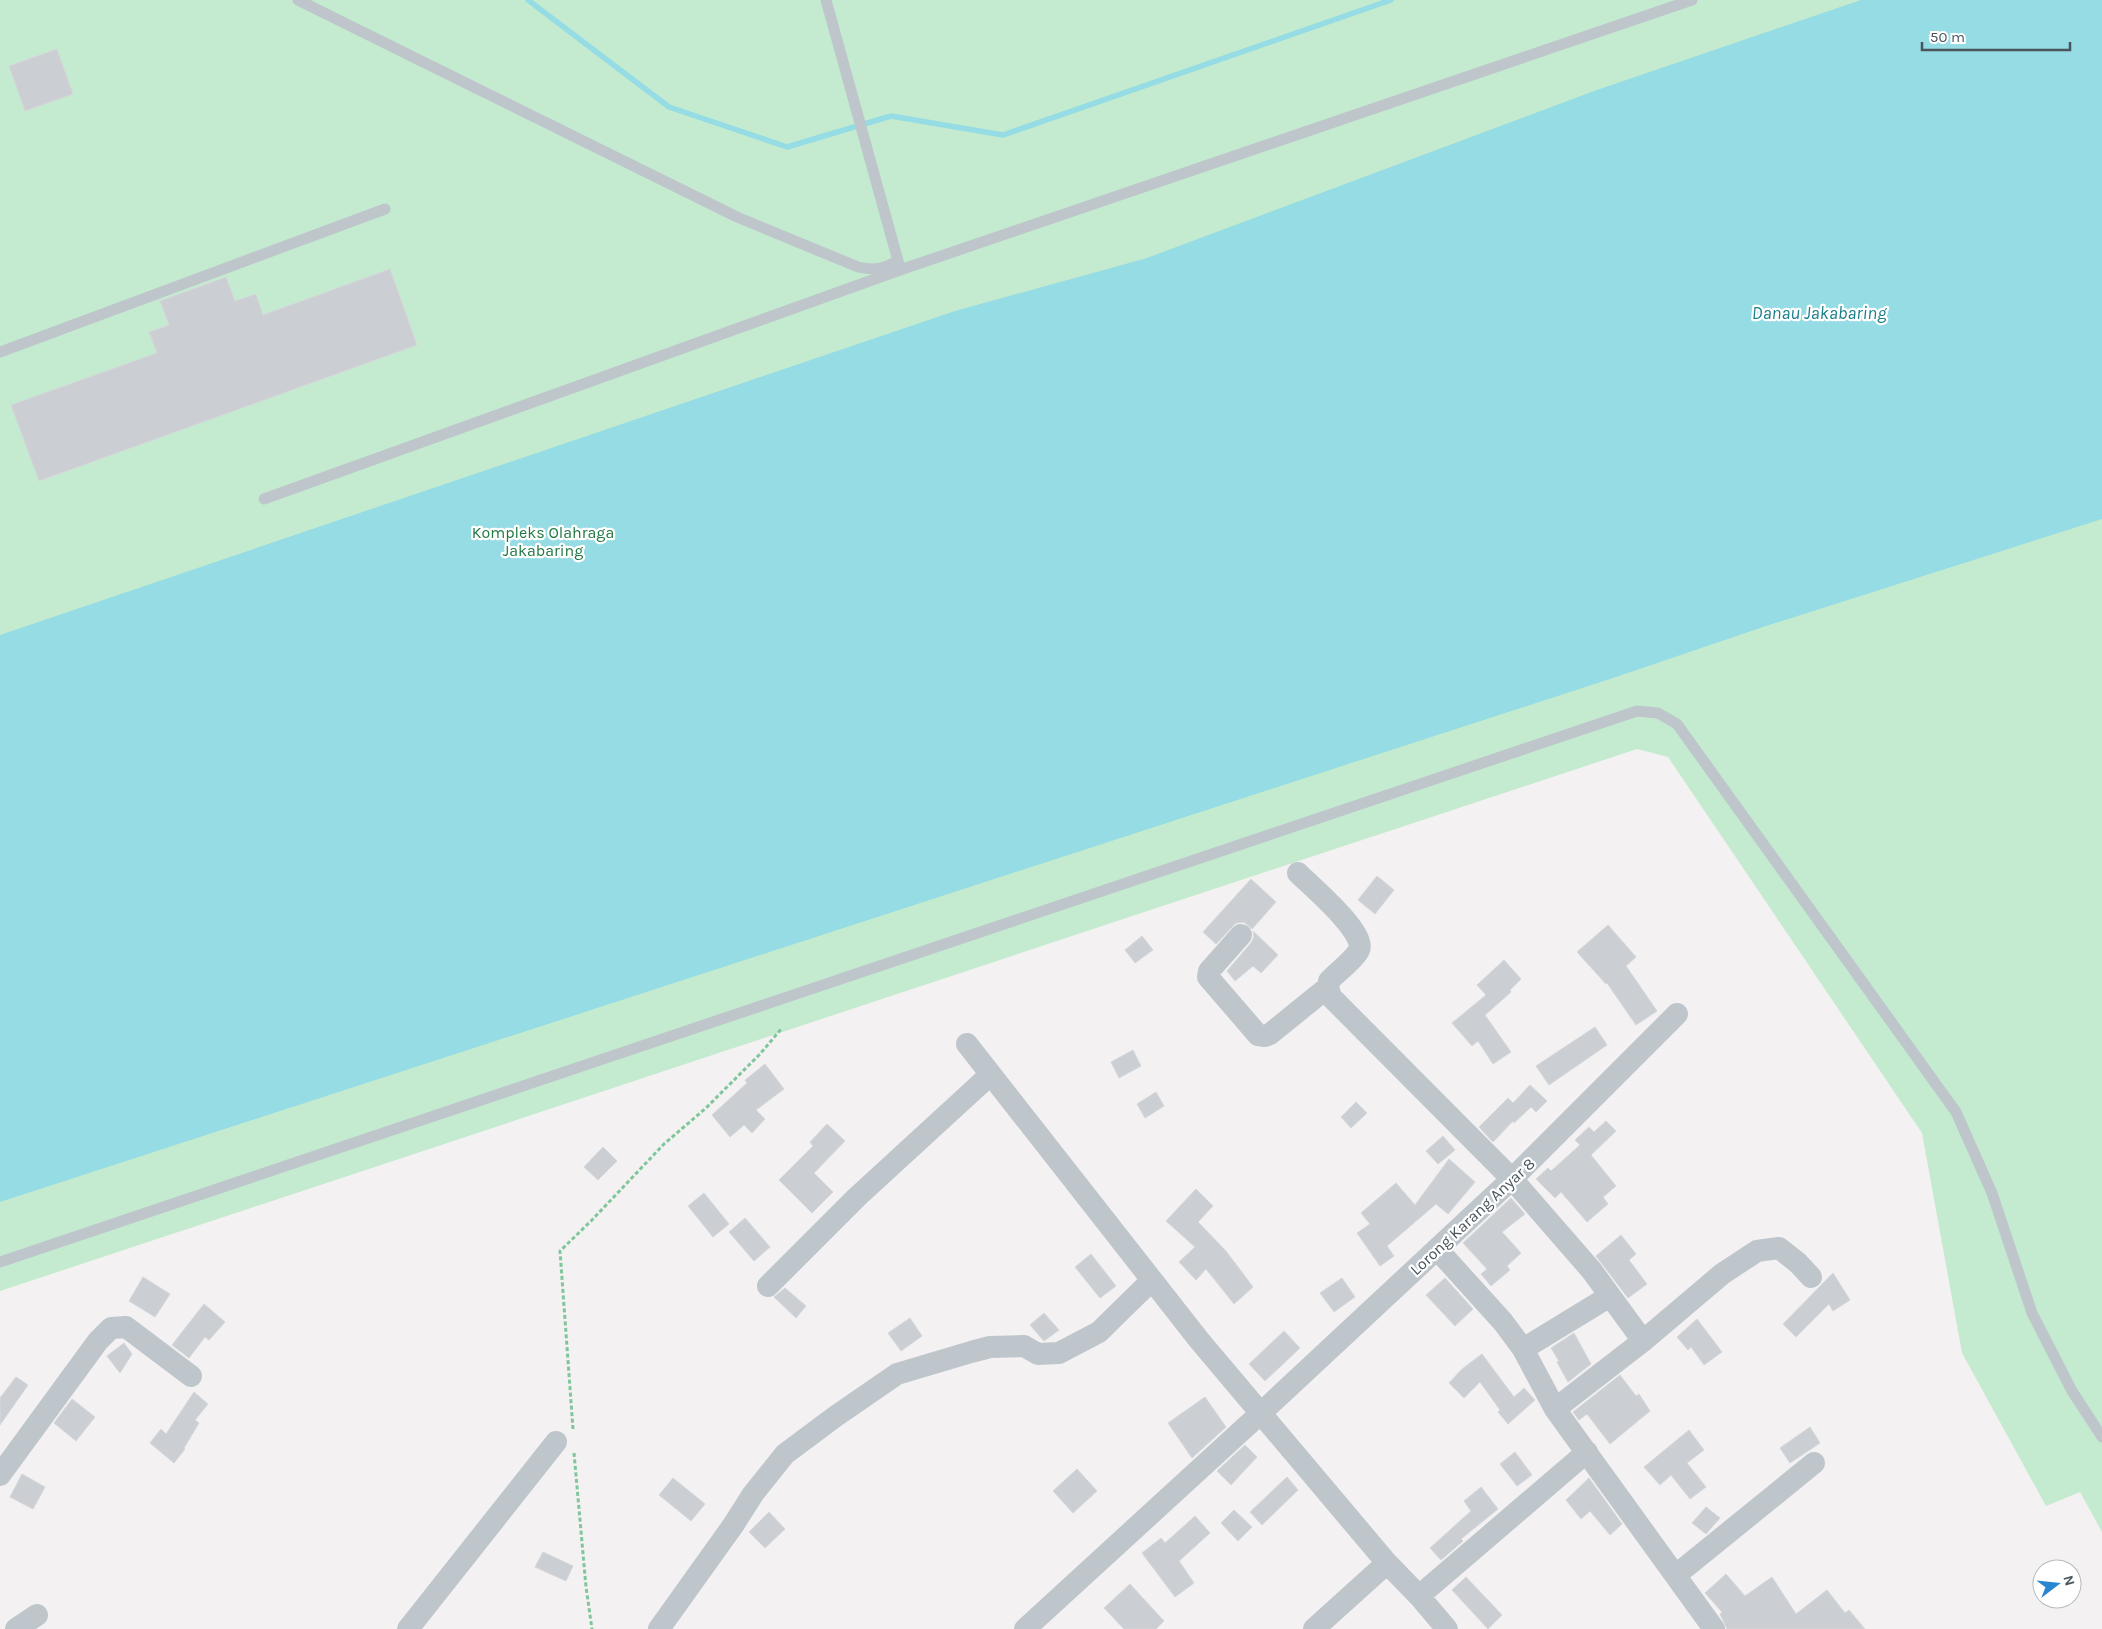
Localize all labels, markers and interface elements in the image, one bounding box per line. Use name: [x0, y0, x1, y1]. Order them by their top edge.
scale bar: [1922, 20, 2070, 52]
text: 50 m: [1930, 28, 1965, 46]
water label: Danau Jakabaring: [1752, 302, 1887, 324]
park label: Kompleks Olahraga Jakabaring: [472, 523, 614, 560]
street label: Lorong Karang Anyar 8: [1406, 1154, 1539, 1279]
north arrow: [2032, 1559, 2082, 1609]
text: N: [2059, 1573, 2079, 1588]

